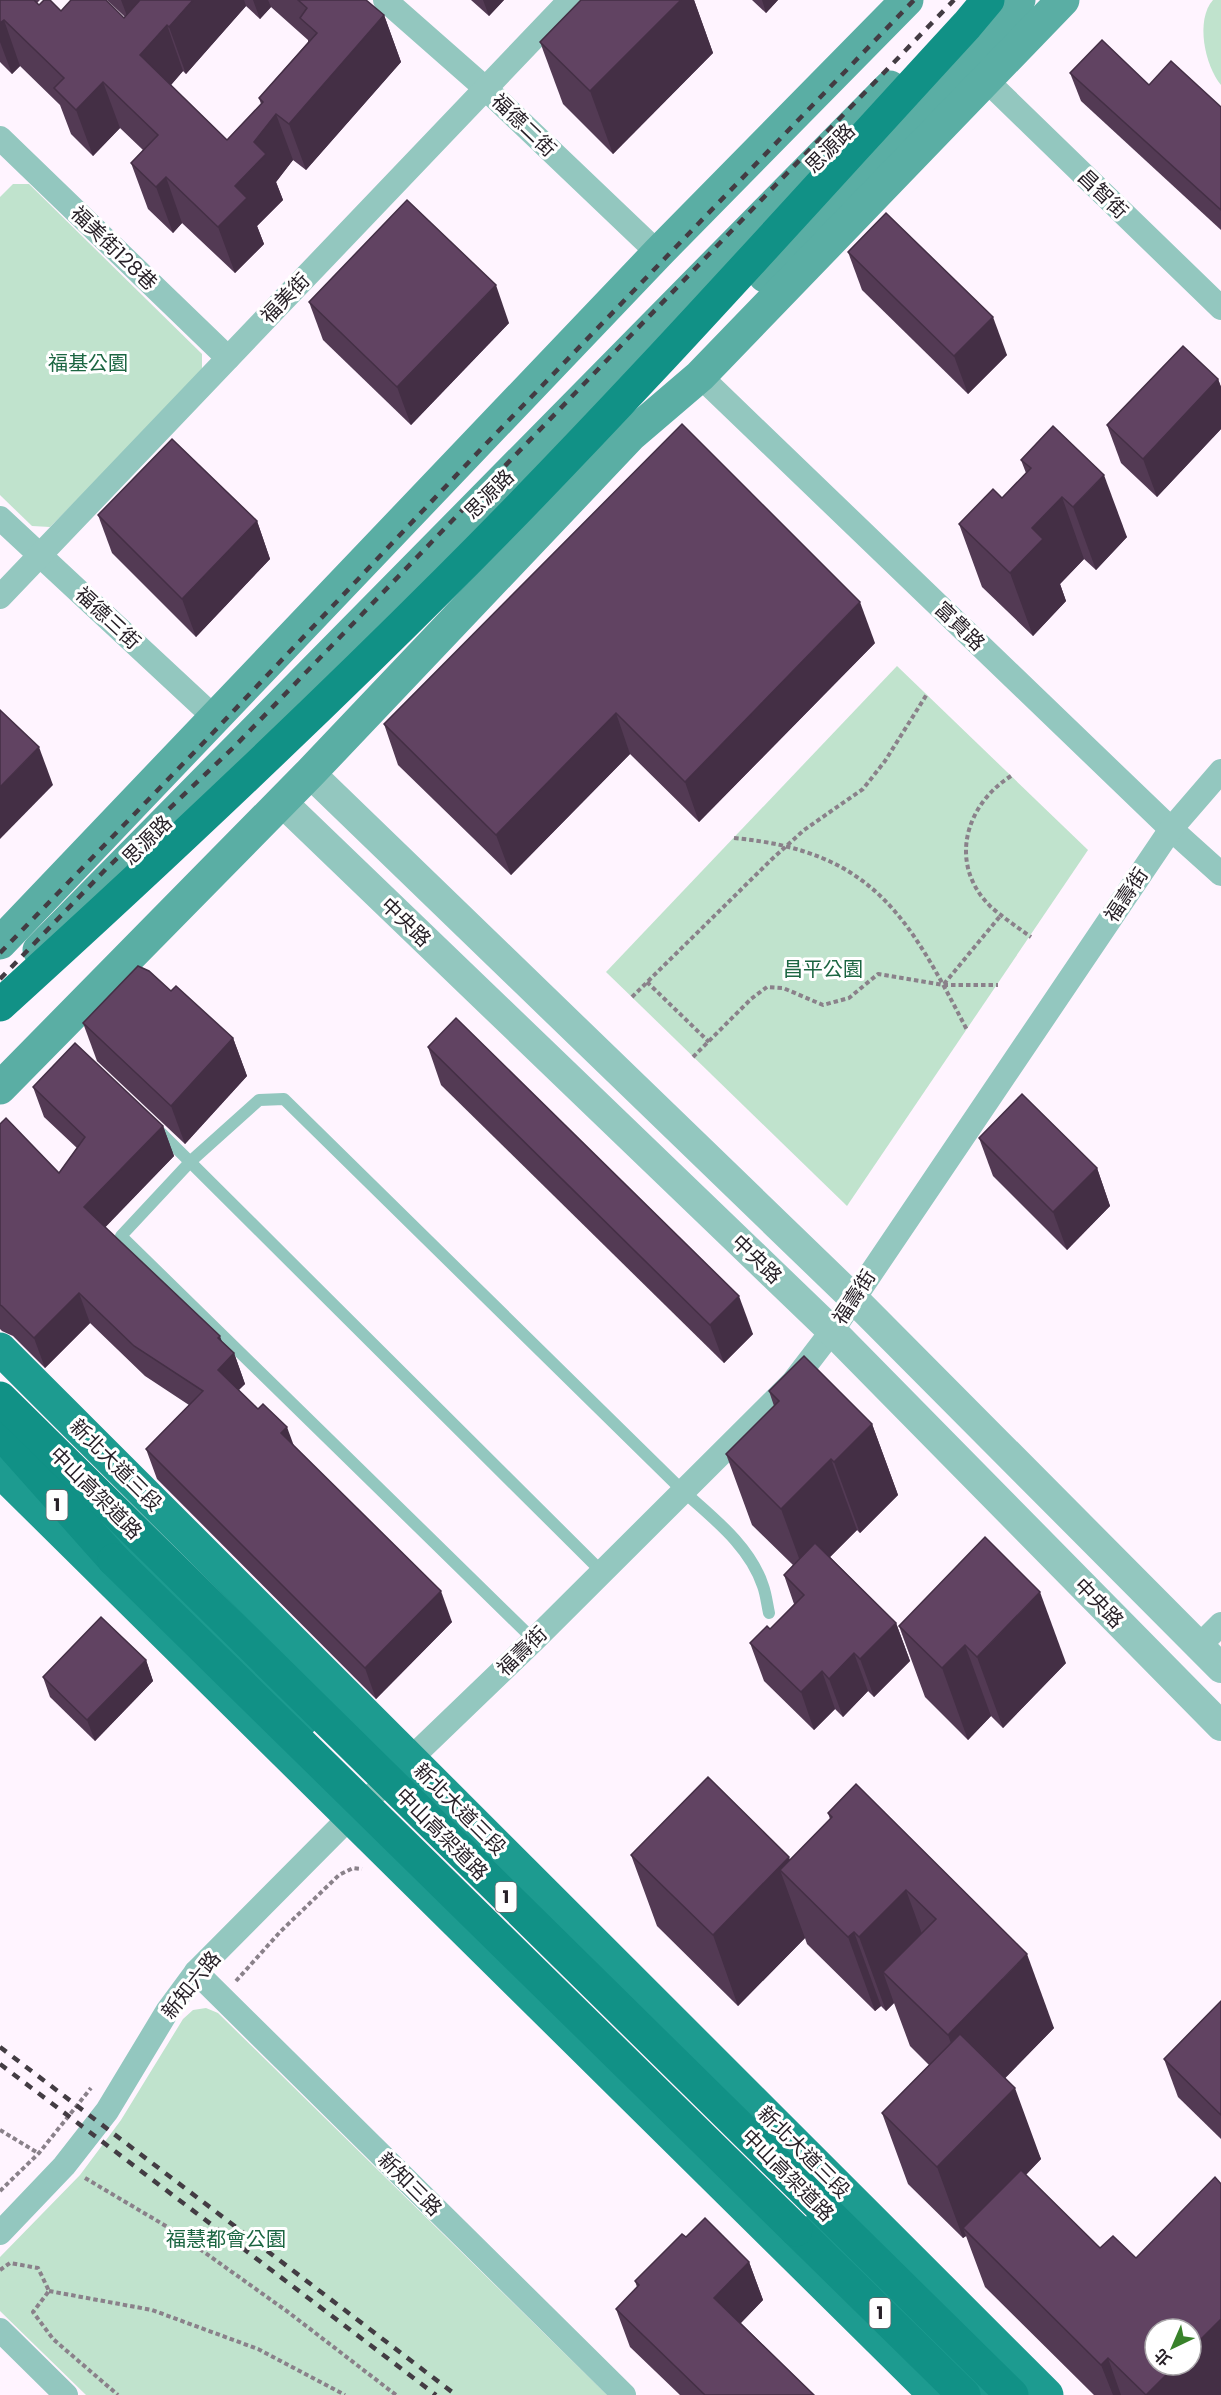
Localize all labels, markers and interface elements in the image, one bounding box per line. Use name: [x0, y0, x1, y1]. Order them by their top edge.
street label: 福德二街: [486, 87, 562, 163]
street label: 思源路: [799, 117, 861, 179]
street label: 昌智街: [1072, 163, 1134, 225]
street label: 福美街128巷: [65, 200, 163, 296]
street label: 福美街: [254, 267, 316, 329]
park label: 福基公園: [48, 349, 128, 377]
street label: 思源路: [458, 463, 520, 525]
street label: 福德三街: [69, 580, 147, 656]
street label: 富貴路: [929, 595, 991, 657]
street label: 思源路: [116, 809, 178, 871]
street label: 福壽街: [1098, 862, 1154, 928]
street label: 中央路: [375, 891, 437, 953]
park label: 昌平公園: [783, 955, 863, 983]
street label: 中央路: [726, 1228, 788, 1290]
street label: 福壽街: [826, 1264, 882, 1330]
street label: 新北大道三段: [64, 1413, 168, 1517]
street label: 中山高架道路: [44, 1441, 148, 1545]
road number: 1: [46, 1490, 68, 1520]
street label: 中央路: [1068, 1572, 1130, 1634]
street label: 福壽街: [491, 1620, 553, 1682]
street label: 新北大道三段: [408, 1757, 512, 1861]
street label: 中山高架道路: [390, 1782, 494, 1886]
road number: 1: [496, 1882, 516, 1912]
street label: 新知六路: [155, 1945, 227, 2025]
street label: 新北大道三段: [752, 2100, 856, 2204]
street label: 中山高架道路: [736, 2123, 840, 2227]
street label: 新知三路: [372, 2146, 448, 2222]
park label: 福慧都會公園: [166, 2225, 286, 2253]
road number: 1: [870, 2298, 890, 2328]
north arrow: [1143, 2317, 1203, 2377]
text: 北: [1149, 2344, 1177, 2371]

